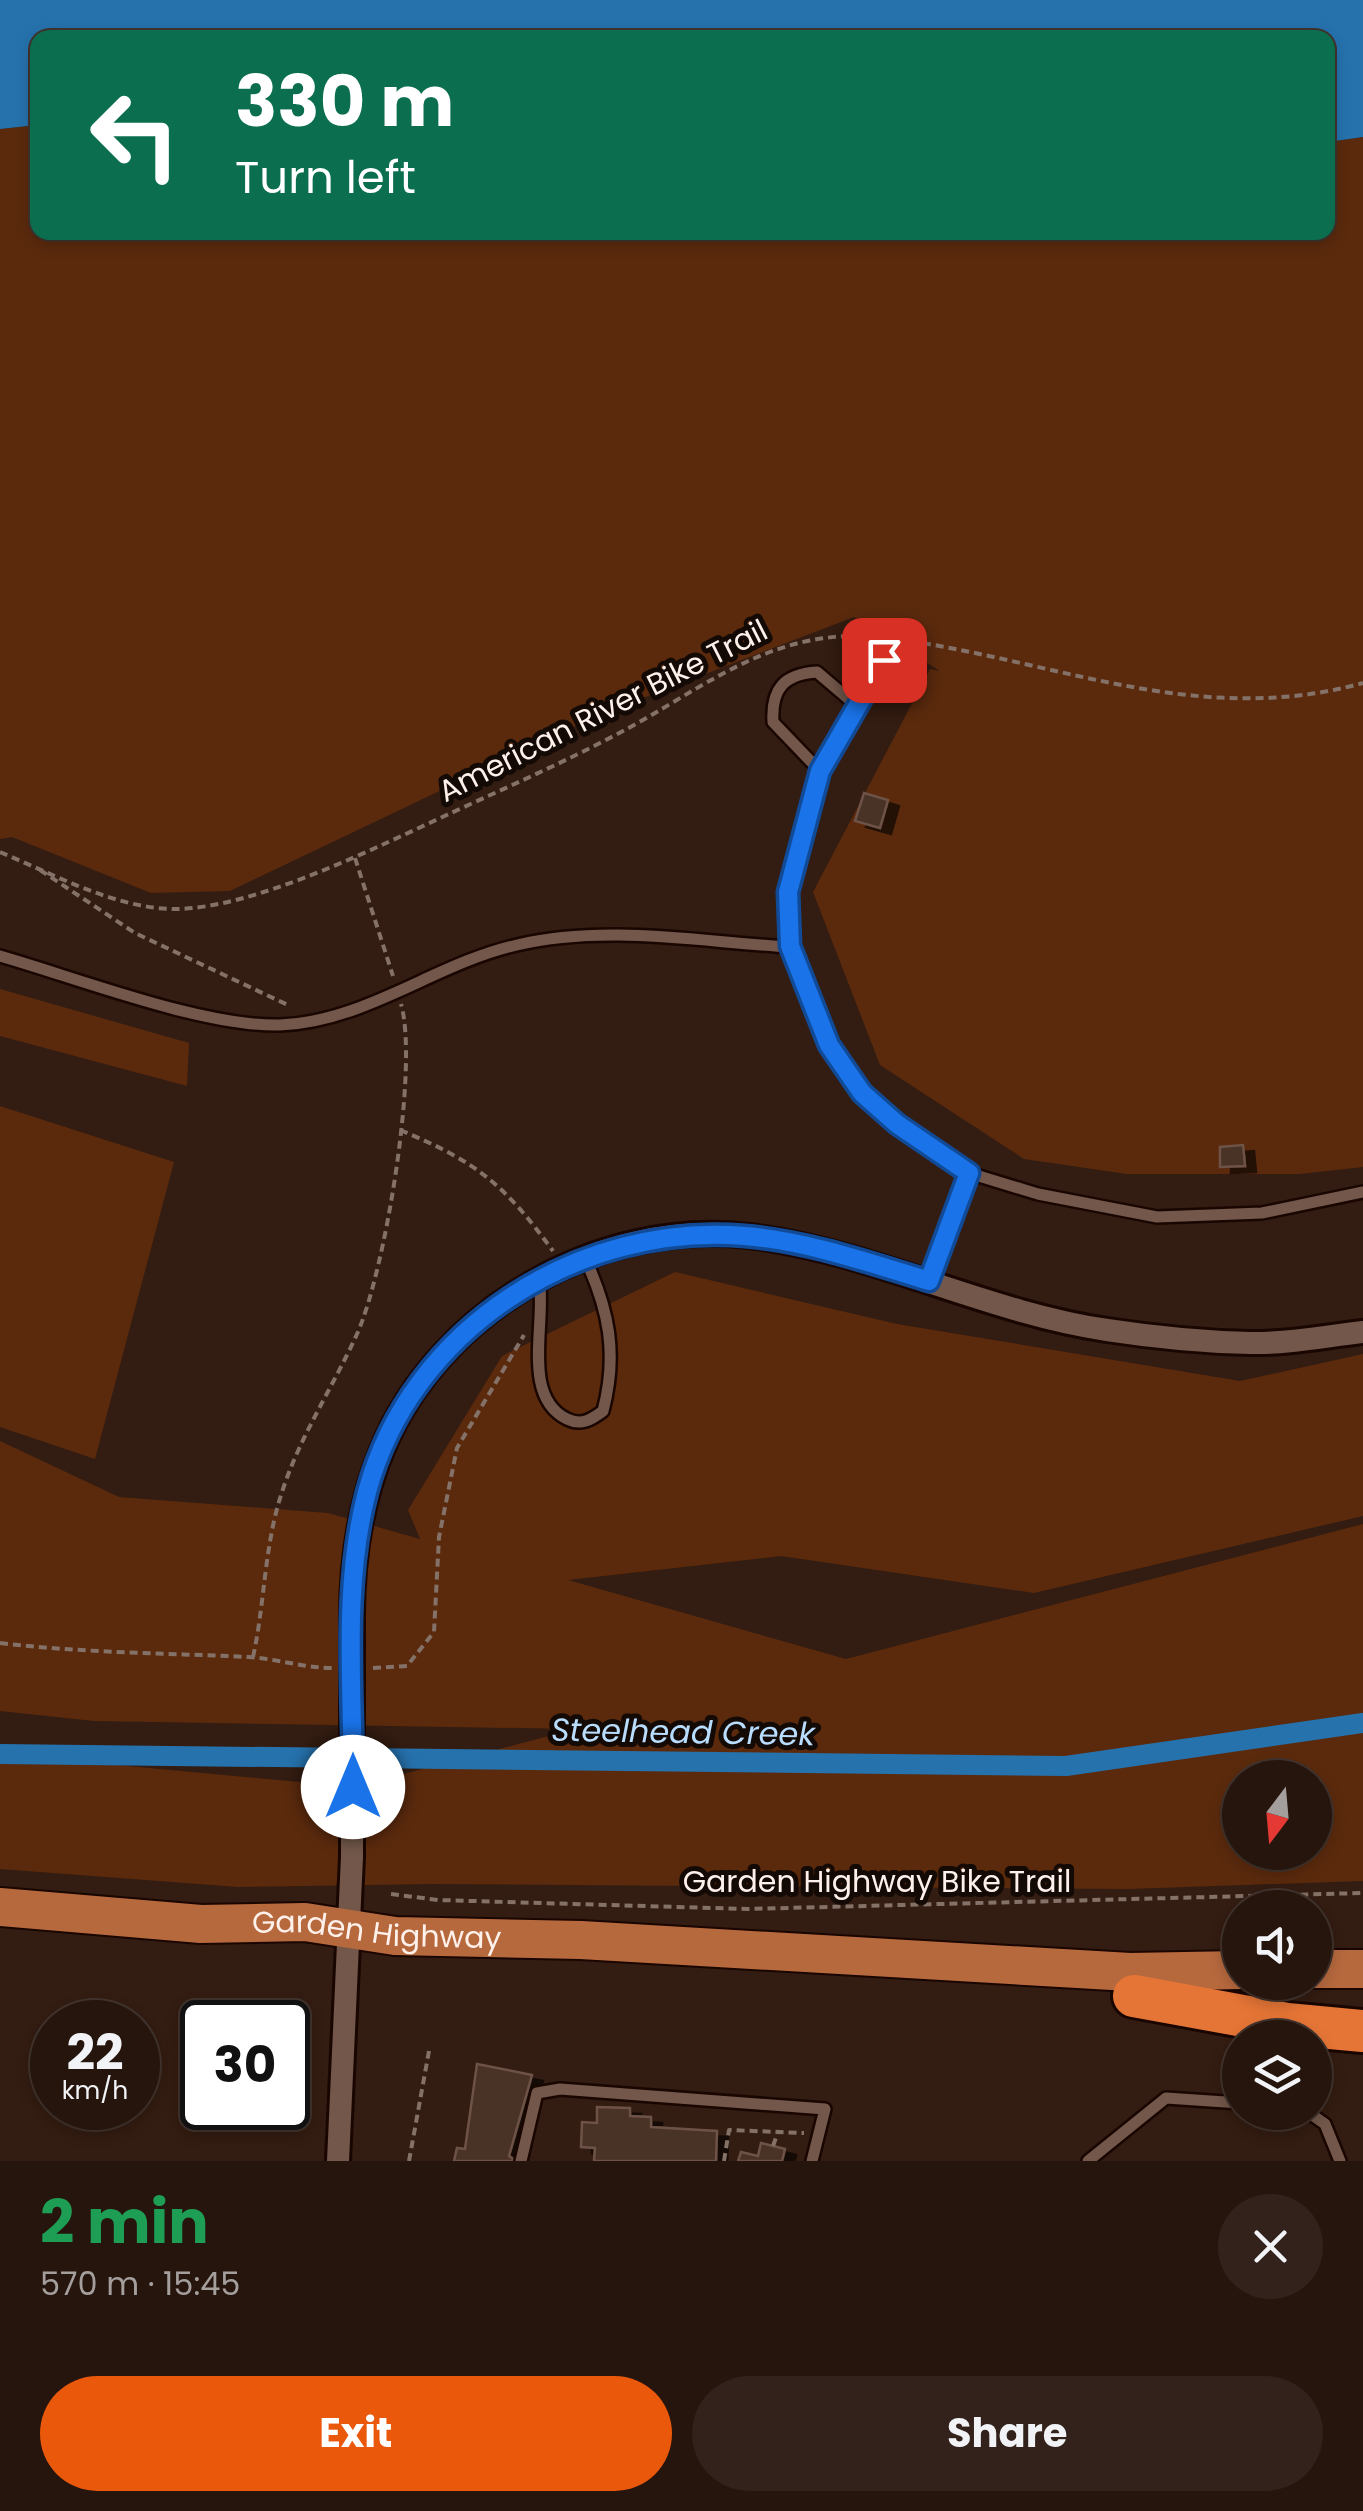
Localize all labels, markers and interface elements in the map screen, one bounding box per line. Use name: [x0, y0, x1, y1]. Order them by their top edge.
text: 330 m: [235, 52, 454, 151]
icon: left: [70, 70, 200, 200]
text: Turn left: [235, 146, 416, 209]
street label: American River Bike Trail: [431, 609, 775, 812]
pin: [842, 618, 927, 703]
icon: arrive: [857, 633, 912, 688]
water label: Steelhead Creek: [551, 1707, 817, 1756]
position arrow: [301, 1735, 405, 1839]
north arrow: [1222, 1760, 1332, 1870]
map controls: [1222, 1760, 1332, 2130]
street label: Garden Highway Bike Trail: [683, 1860, 1071, 1903]
button: sound: [1222, 1890, 1332, 2000]
street label: Garden Highway: [252, 1900, 502, 1959]
speed limit sign: 30: [180, 2000, 310, 2130]
text: 22: [66, 2017, 124, 2088]
button: layers: [1222, 2020, 1332, 2130]
text: km/h: [62, 2073, 128, 2108]
text: 2 min: [40, 2180, 209, 2264]
button: close: [1218, 2194, 1323, 2299]
text: 570 m · 15:45: [40, 2261, 240, 2306]
button: Exit: [40, 2376, 672, 2491]
button: Share: [692, 2376, 1323, 2491]

